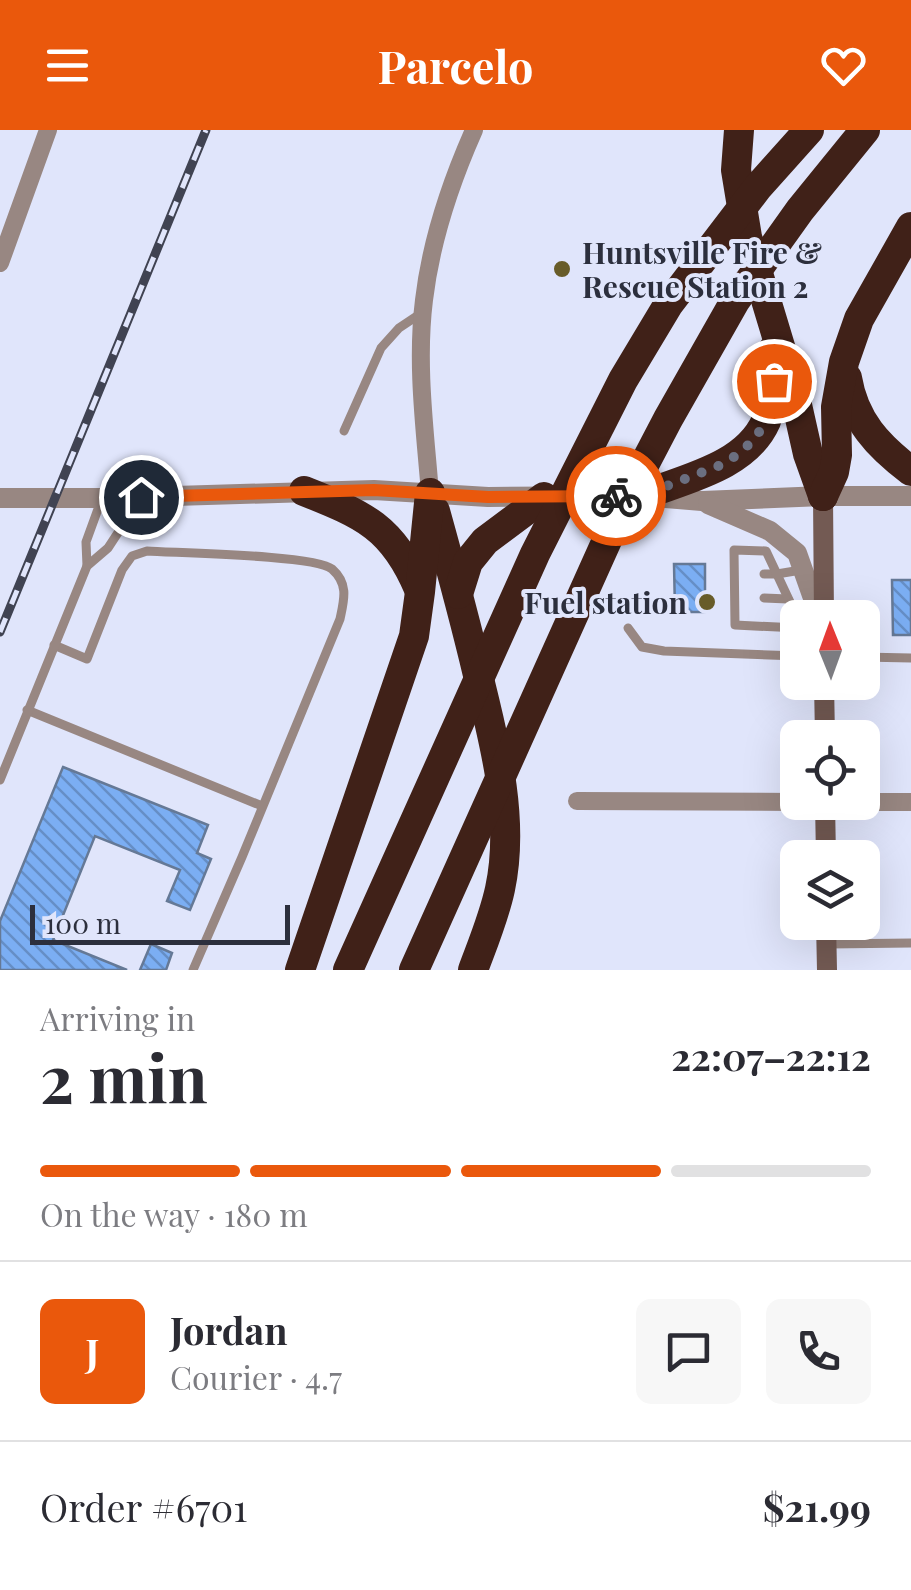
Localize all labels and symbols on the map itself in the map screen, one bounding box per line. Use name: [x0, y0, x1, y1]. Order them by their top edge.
place label: Huntsville Fire & Rescue Station 2: [582, 232, 822, 306]
marker: Huntsville Fire & Rescue Station 2: [551, 258, 573, 280]
pin: [732, 339, 817, 424]
courier: [566, 446, 666, 546]
pin: [99, 455, 184, 540]
place label: Fuel station: [524, 582, 688, 622]
marker: Fuel station: [696, 591, 718, 613]
north arrow: [780, 600, 880, 700]
scale bar: [30, 900, 290, 944]

